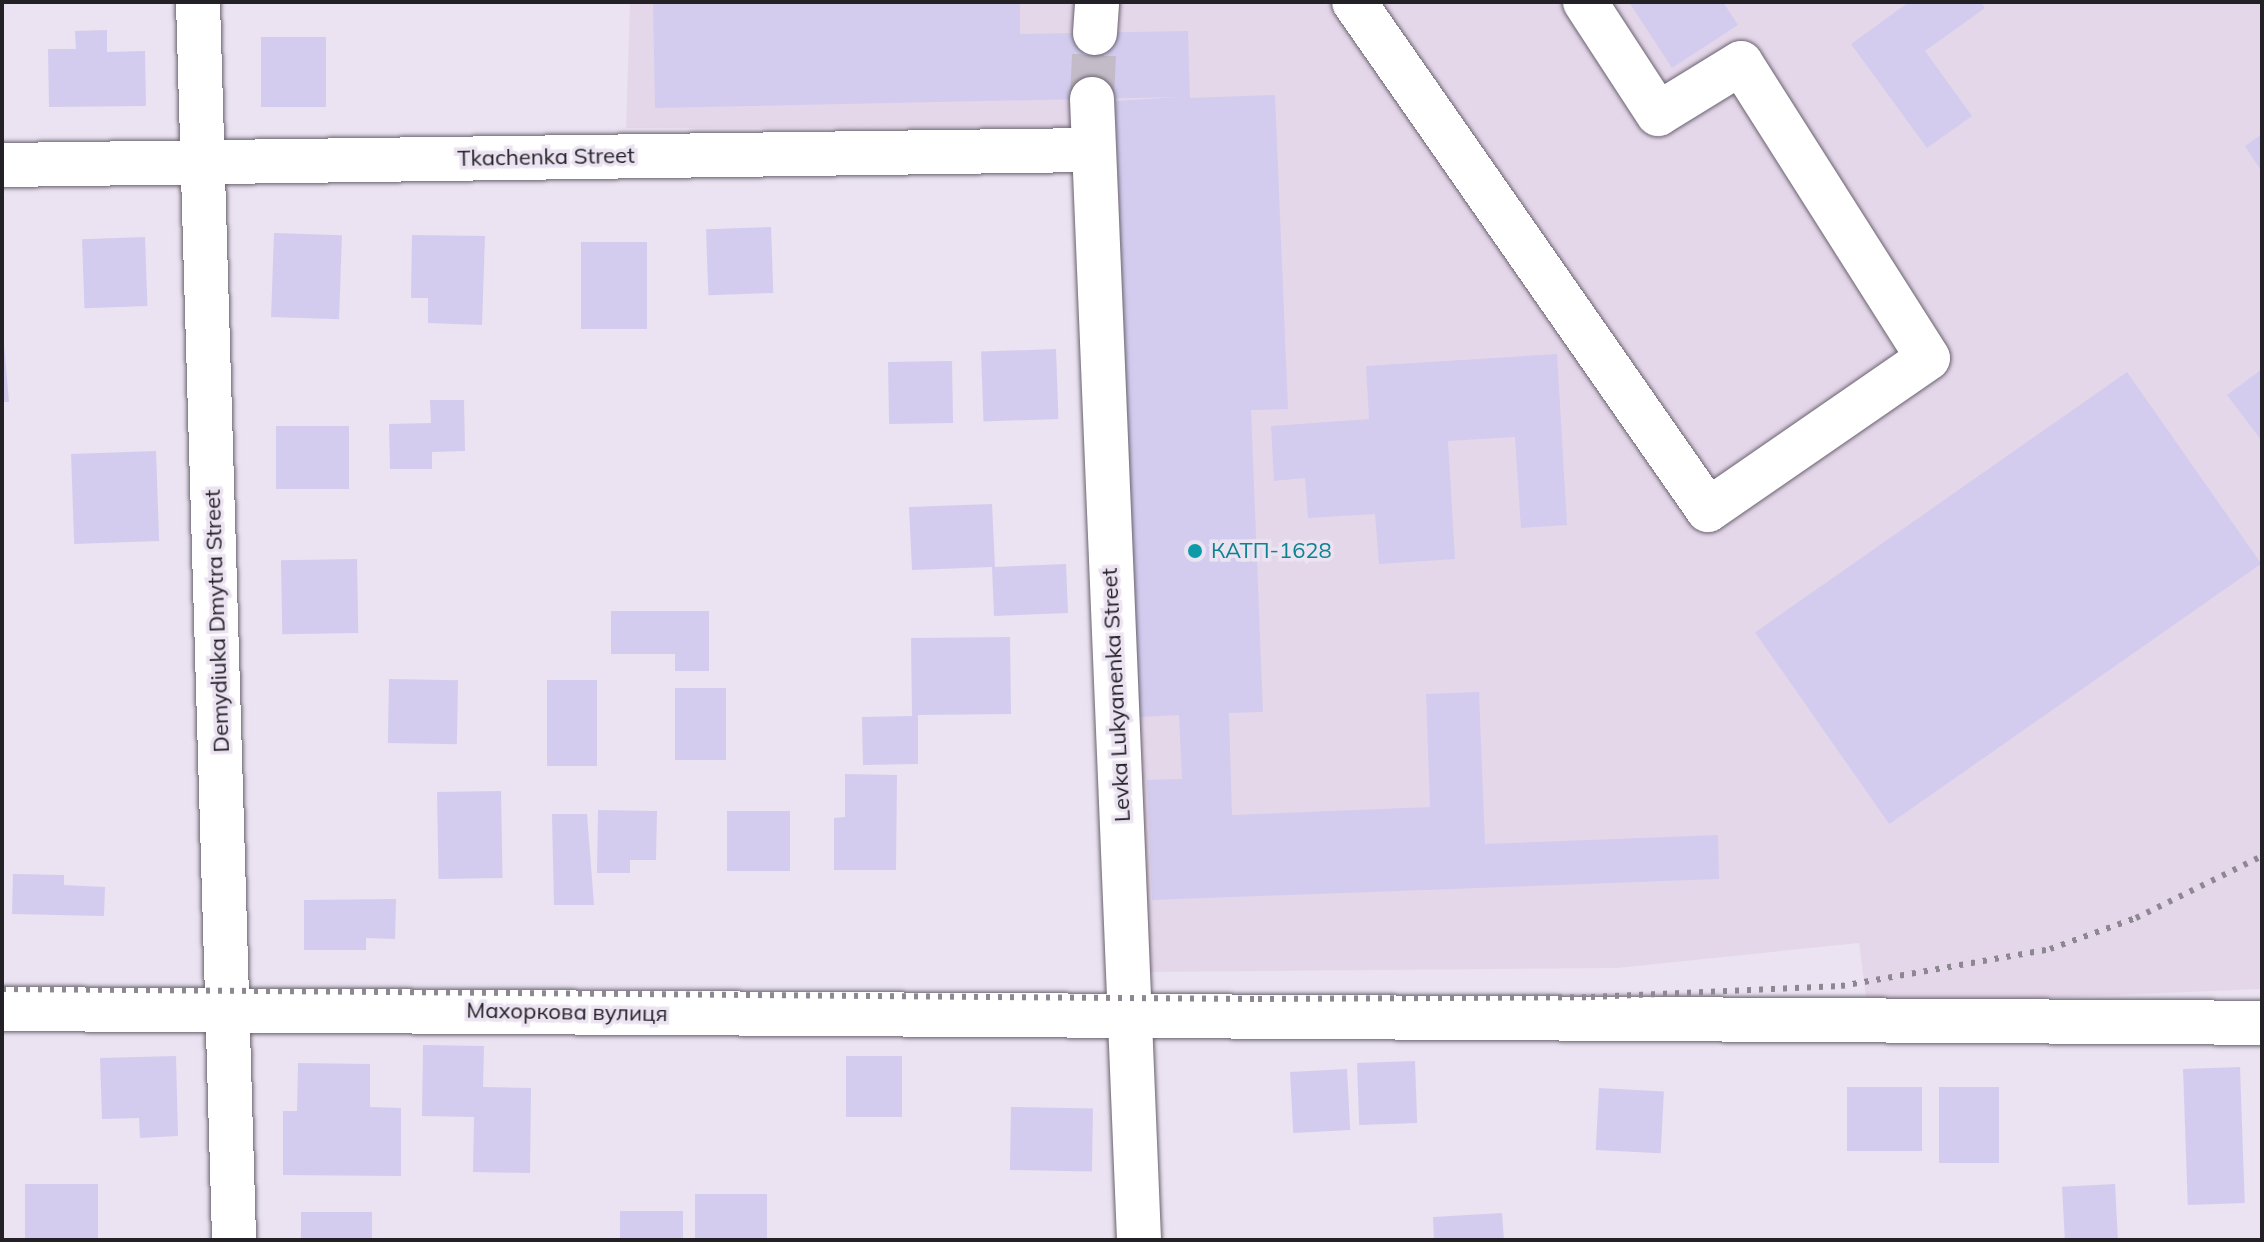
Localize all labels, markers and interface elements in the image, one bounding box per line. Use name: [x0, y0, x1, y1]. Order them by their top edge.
street label: Tkachenka Street: [457, 142, 635, 172]
street label: Demydiuka Dmytra Street: [199, 489, 235, 753]
place label: КАТП-1628: [1211, 538, 1332, 564]
marker: КАТП-1628: [1186, 542, 1204, 560]
street label: Levka Lukyanenka Street: [1096, 567, 1136, 823]
street label: Махоркова вулиця: [466, 997, 668, 1027]

